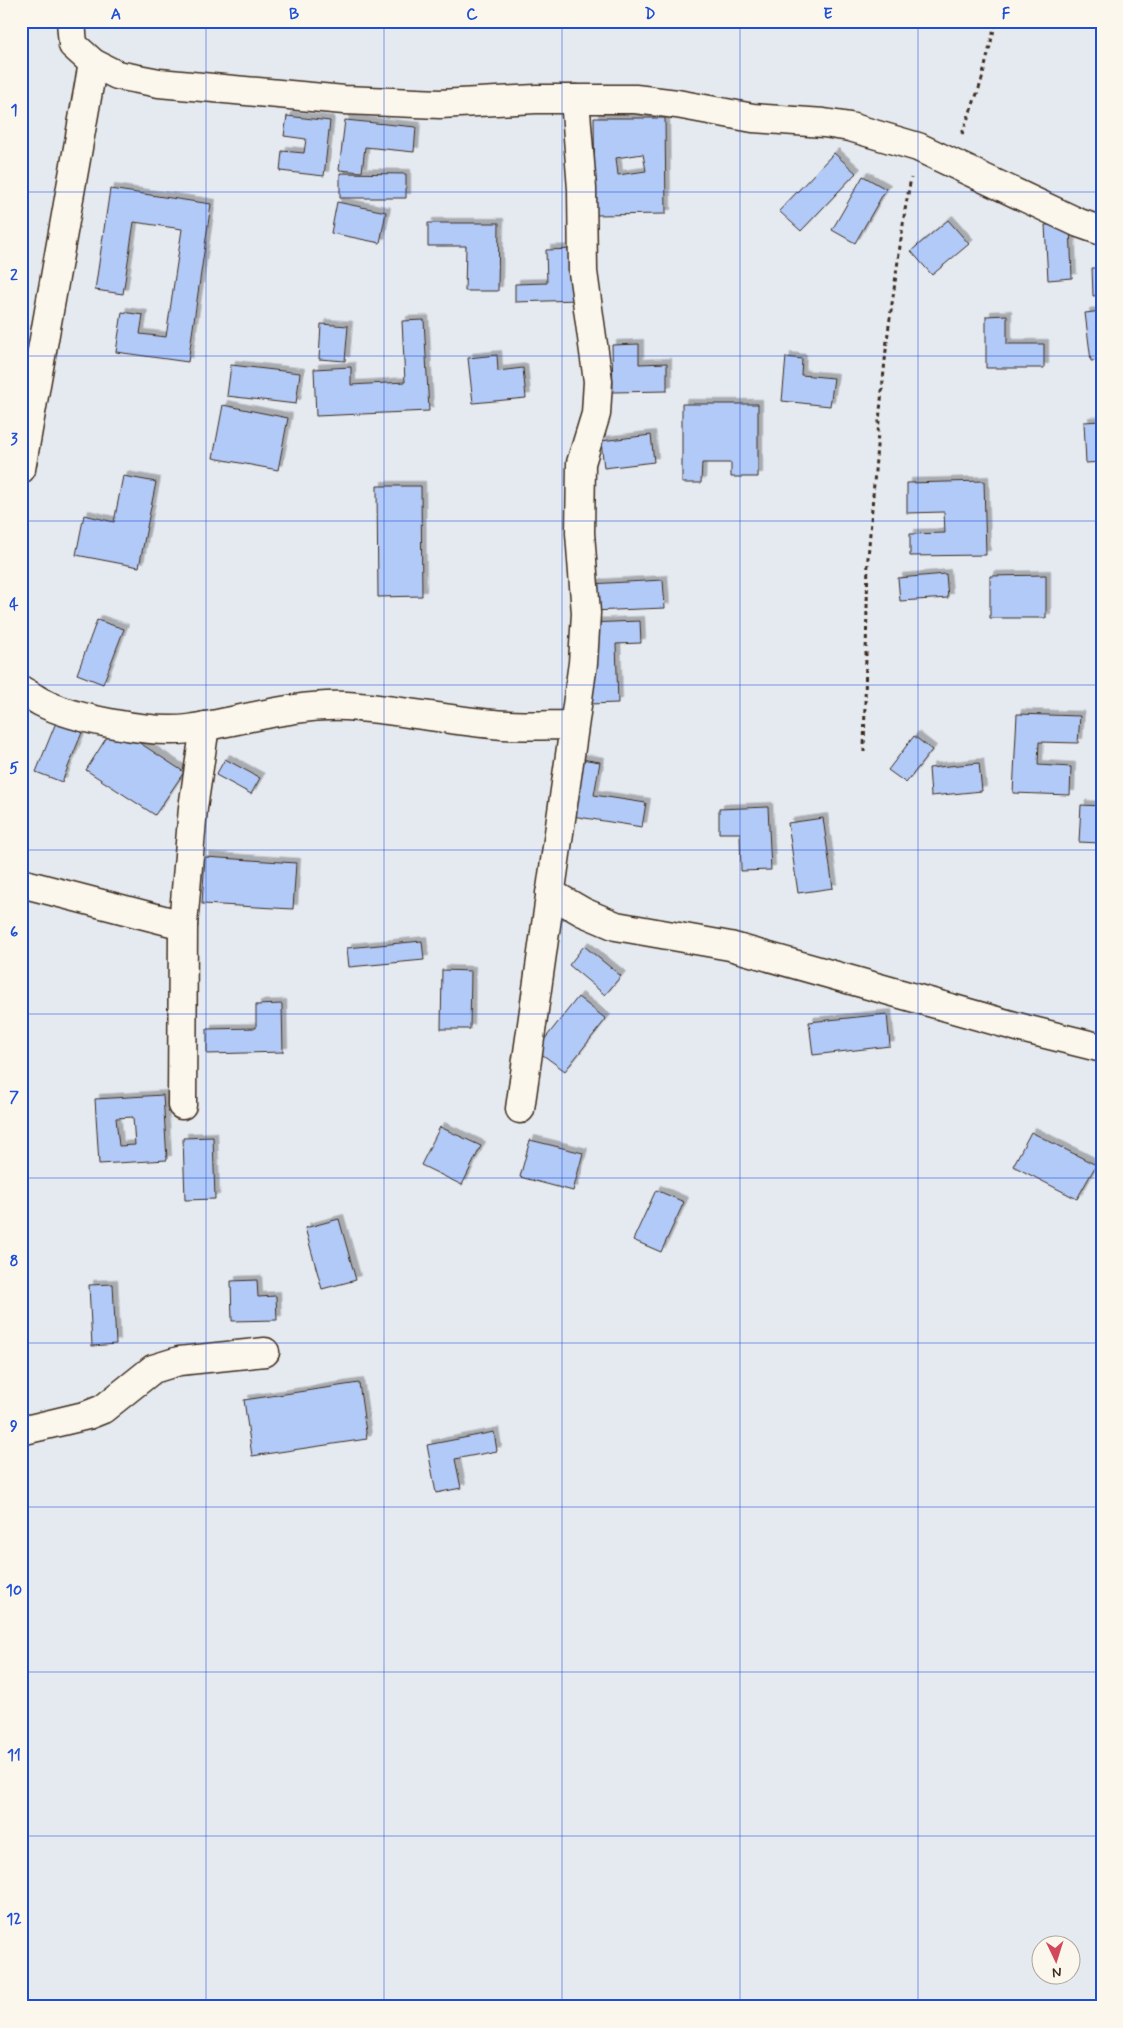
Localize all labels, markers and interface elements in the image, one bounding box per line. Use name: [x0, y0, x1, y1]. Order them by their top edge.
text: A: [111, 4, 121, 25]
text: B: [289, 4, 299, 25]
text: C: [466, 4, 478, 25]
text: D: [644, 4, 656, 25]
text: E: [823, 4, 833, 25]
text: F: [1002, 4, 1011, 25]
text: 1: [10, 100, 18, 121]
text: 2: [10, 265, 18, 286]
text: 3: [10, 429, 18, 450]
text: 4: [9, 594, 19, 615]
text: 5: [9, 758, 19, 779]
text: 6: [10, 922, 18, 943]
text: 7: [9, 1087, 19, 1108]
text: 8: [9, 1251, 19, 1272]
text: 9: [10, 1416, 18, 1437]
text: 10: [6, 1580, 22, 1601]
text: 11: [7, 1745, 21, 1766]
text: 12: [6, 1909, 22, 1930]
north arrow: [1030, 1936, 1080, 1986]
text: N: [1052, 1963, 1062, 1981]

